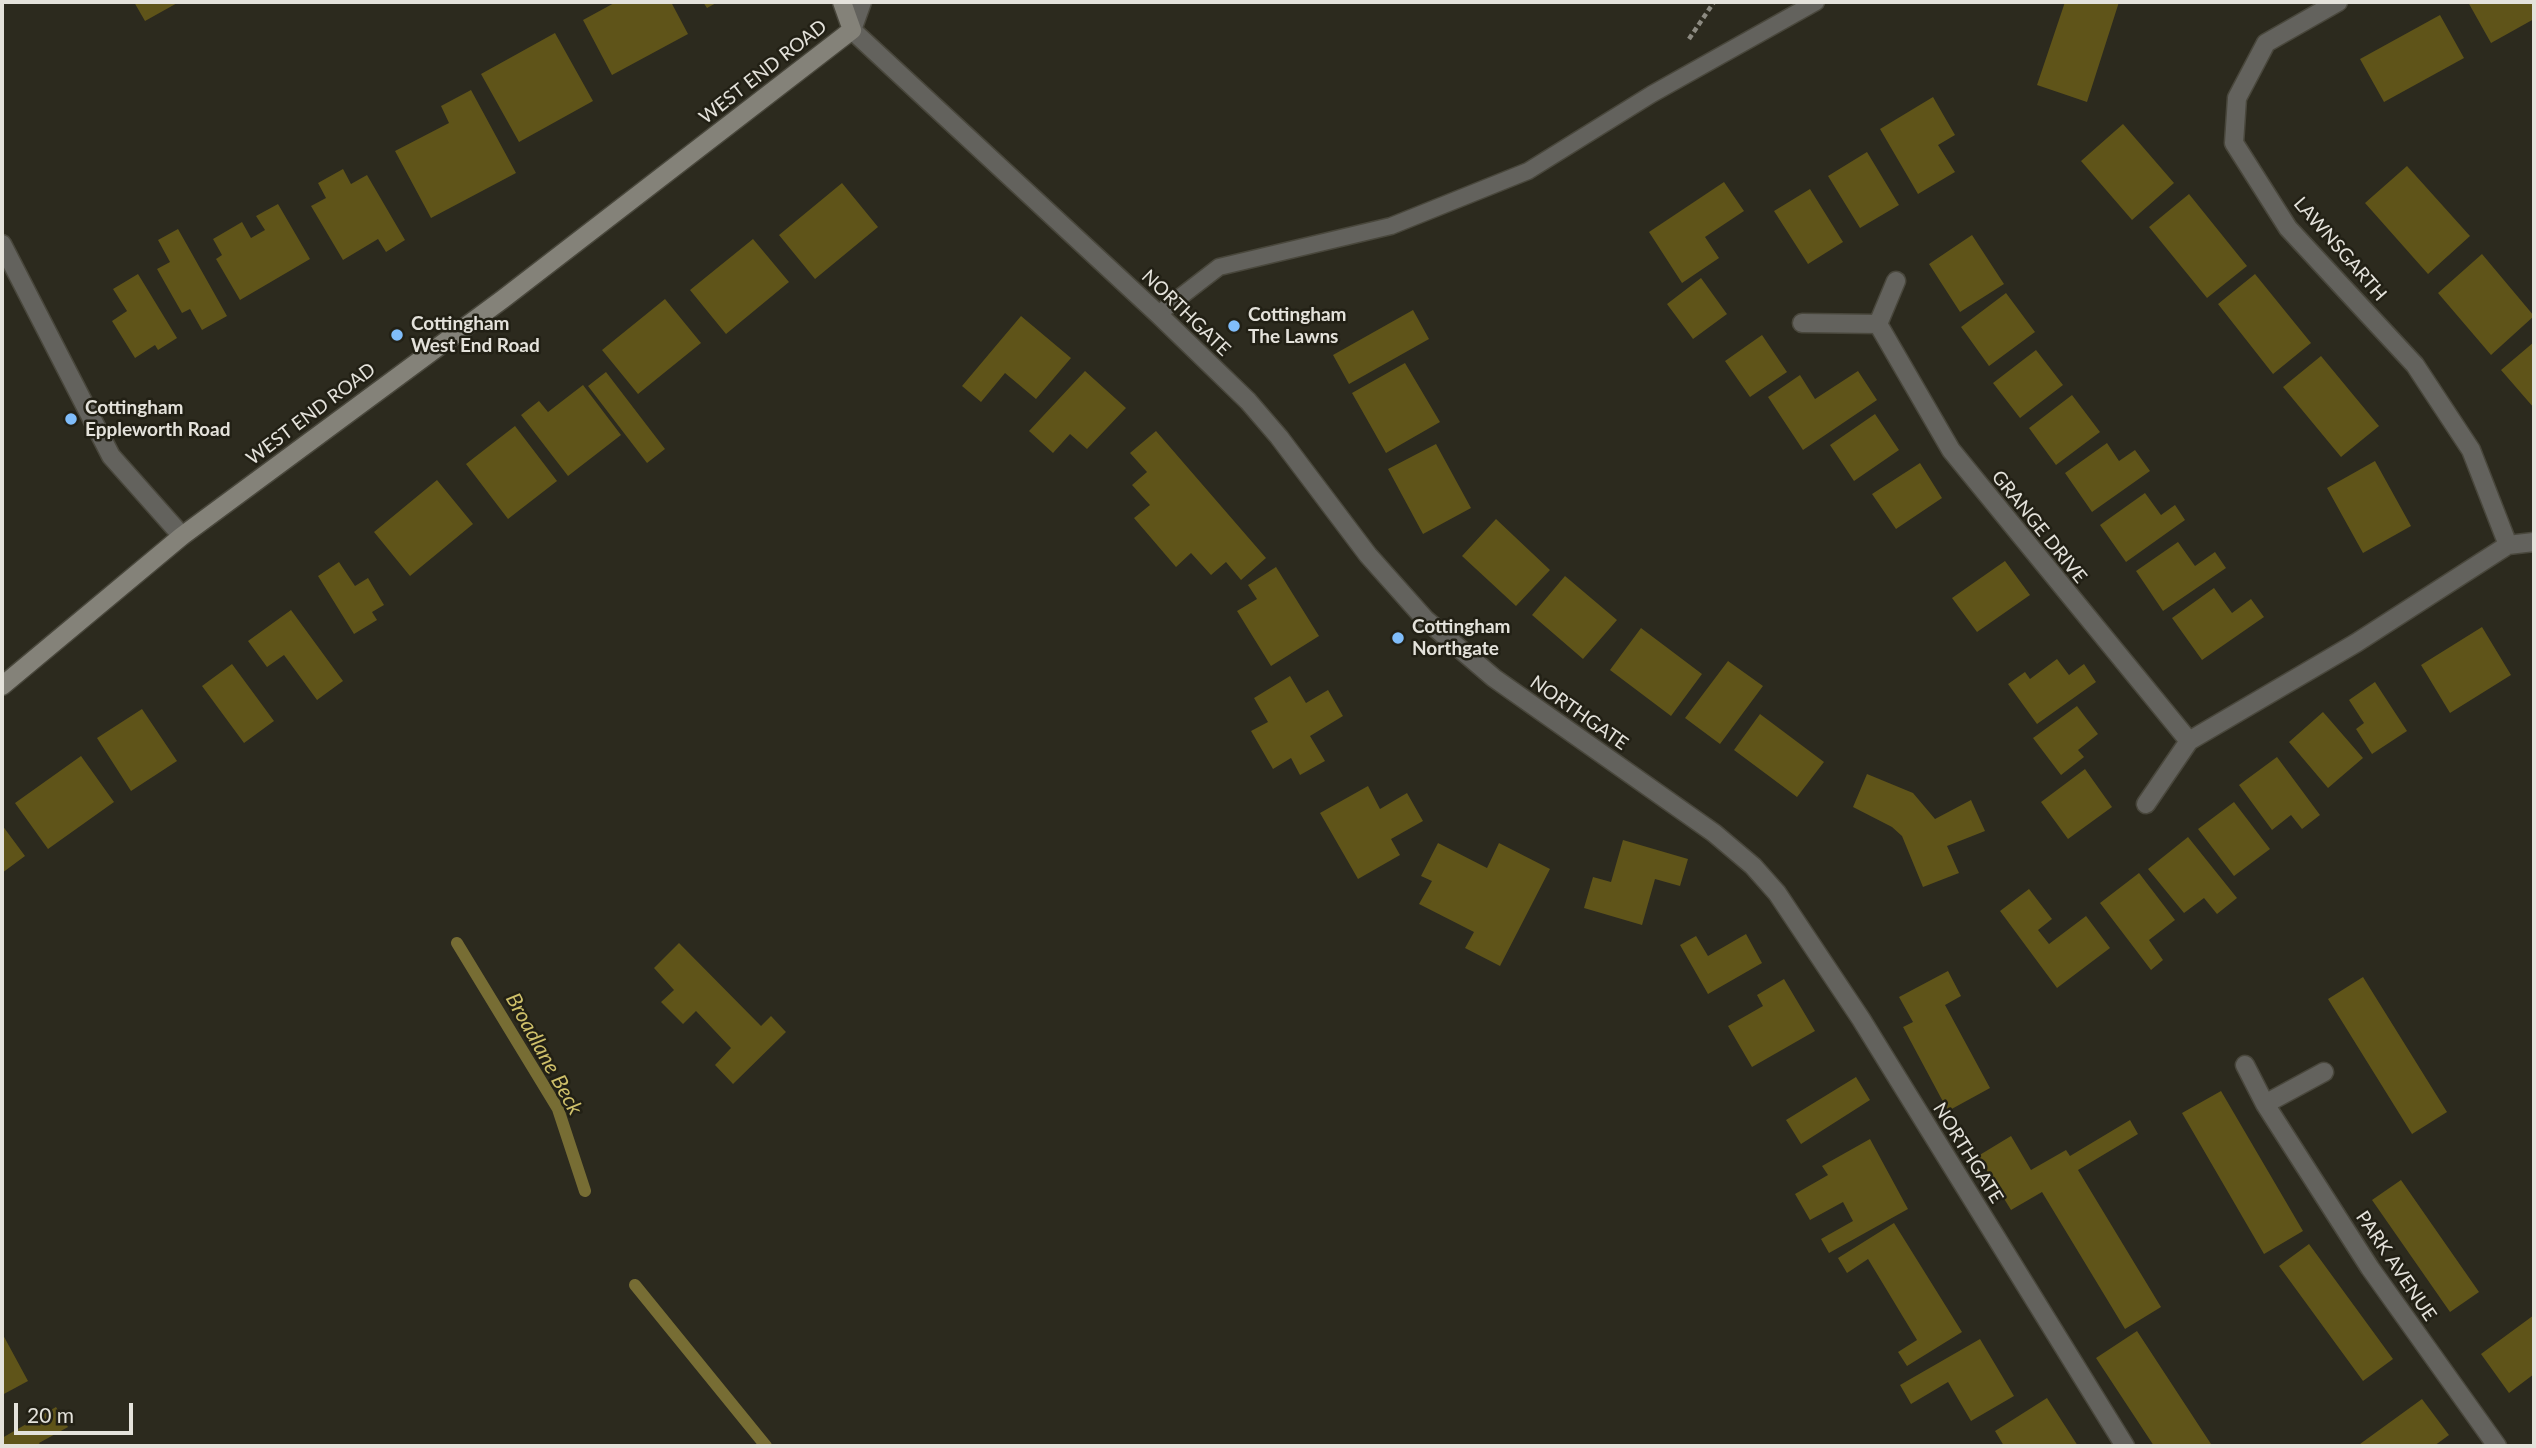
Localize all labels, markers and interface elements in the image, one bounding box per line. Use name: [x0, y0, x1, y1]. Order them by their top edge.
street label: WEST END ROAD: [695, 15, 831, 129]
street label: LAWNSGARTH: [2289, 192, 2391, 306]
street label: NORTHGATE: [1137, 265, 1235, 361]
place label: Cottingham The Lawns: [1248, 304, 1346, 348]
place label: Cottingham West End Road: [411, 313, 540, 357]
marker: Cottingham The Lawns: [1226, 318, 1242, 334]
marker: Cottingham West End Road: [389, 327, 405, 343]
street label: WEST END ROAD: [242, 358, 380, 470]
place label: Cottingham Eppleworth Road: [85, 397, 230, 441]
marker: Cottingham Eppleworth Road: [63, 411, 79, 427]
street label: GRANGE DRIVE: [1987, 466, 2091, 588]
place label: Cottingham Northgate: [1412, 616, 1510, 660]
marker: Cottingham Northgate: [1390, 630, 1406, 646]
street label: NORTHGATE: [1526, 671, 1632, 755]
water label: Broadlane Beck: [500, 989, 588, 1119]
street label: NORTHGATE: [1928, 1098, 2008, 1208]
street label: PARK AVENUE: [2351, 1207, 2441, 1325]
scale bar: [18, 1388, 136, 1432]
text: 20 m: [27, 1402, 74, 1427]

